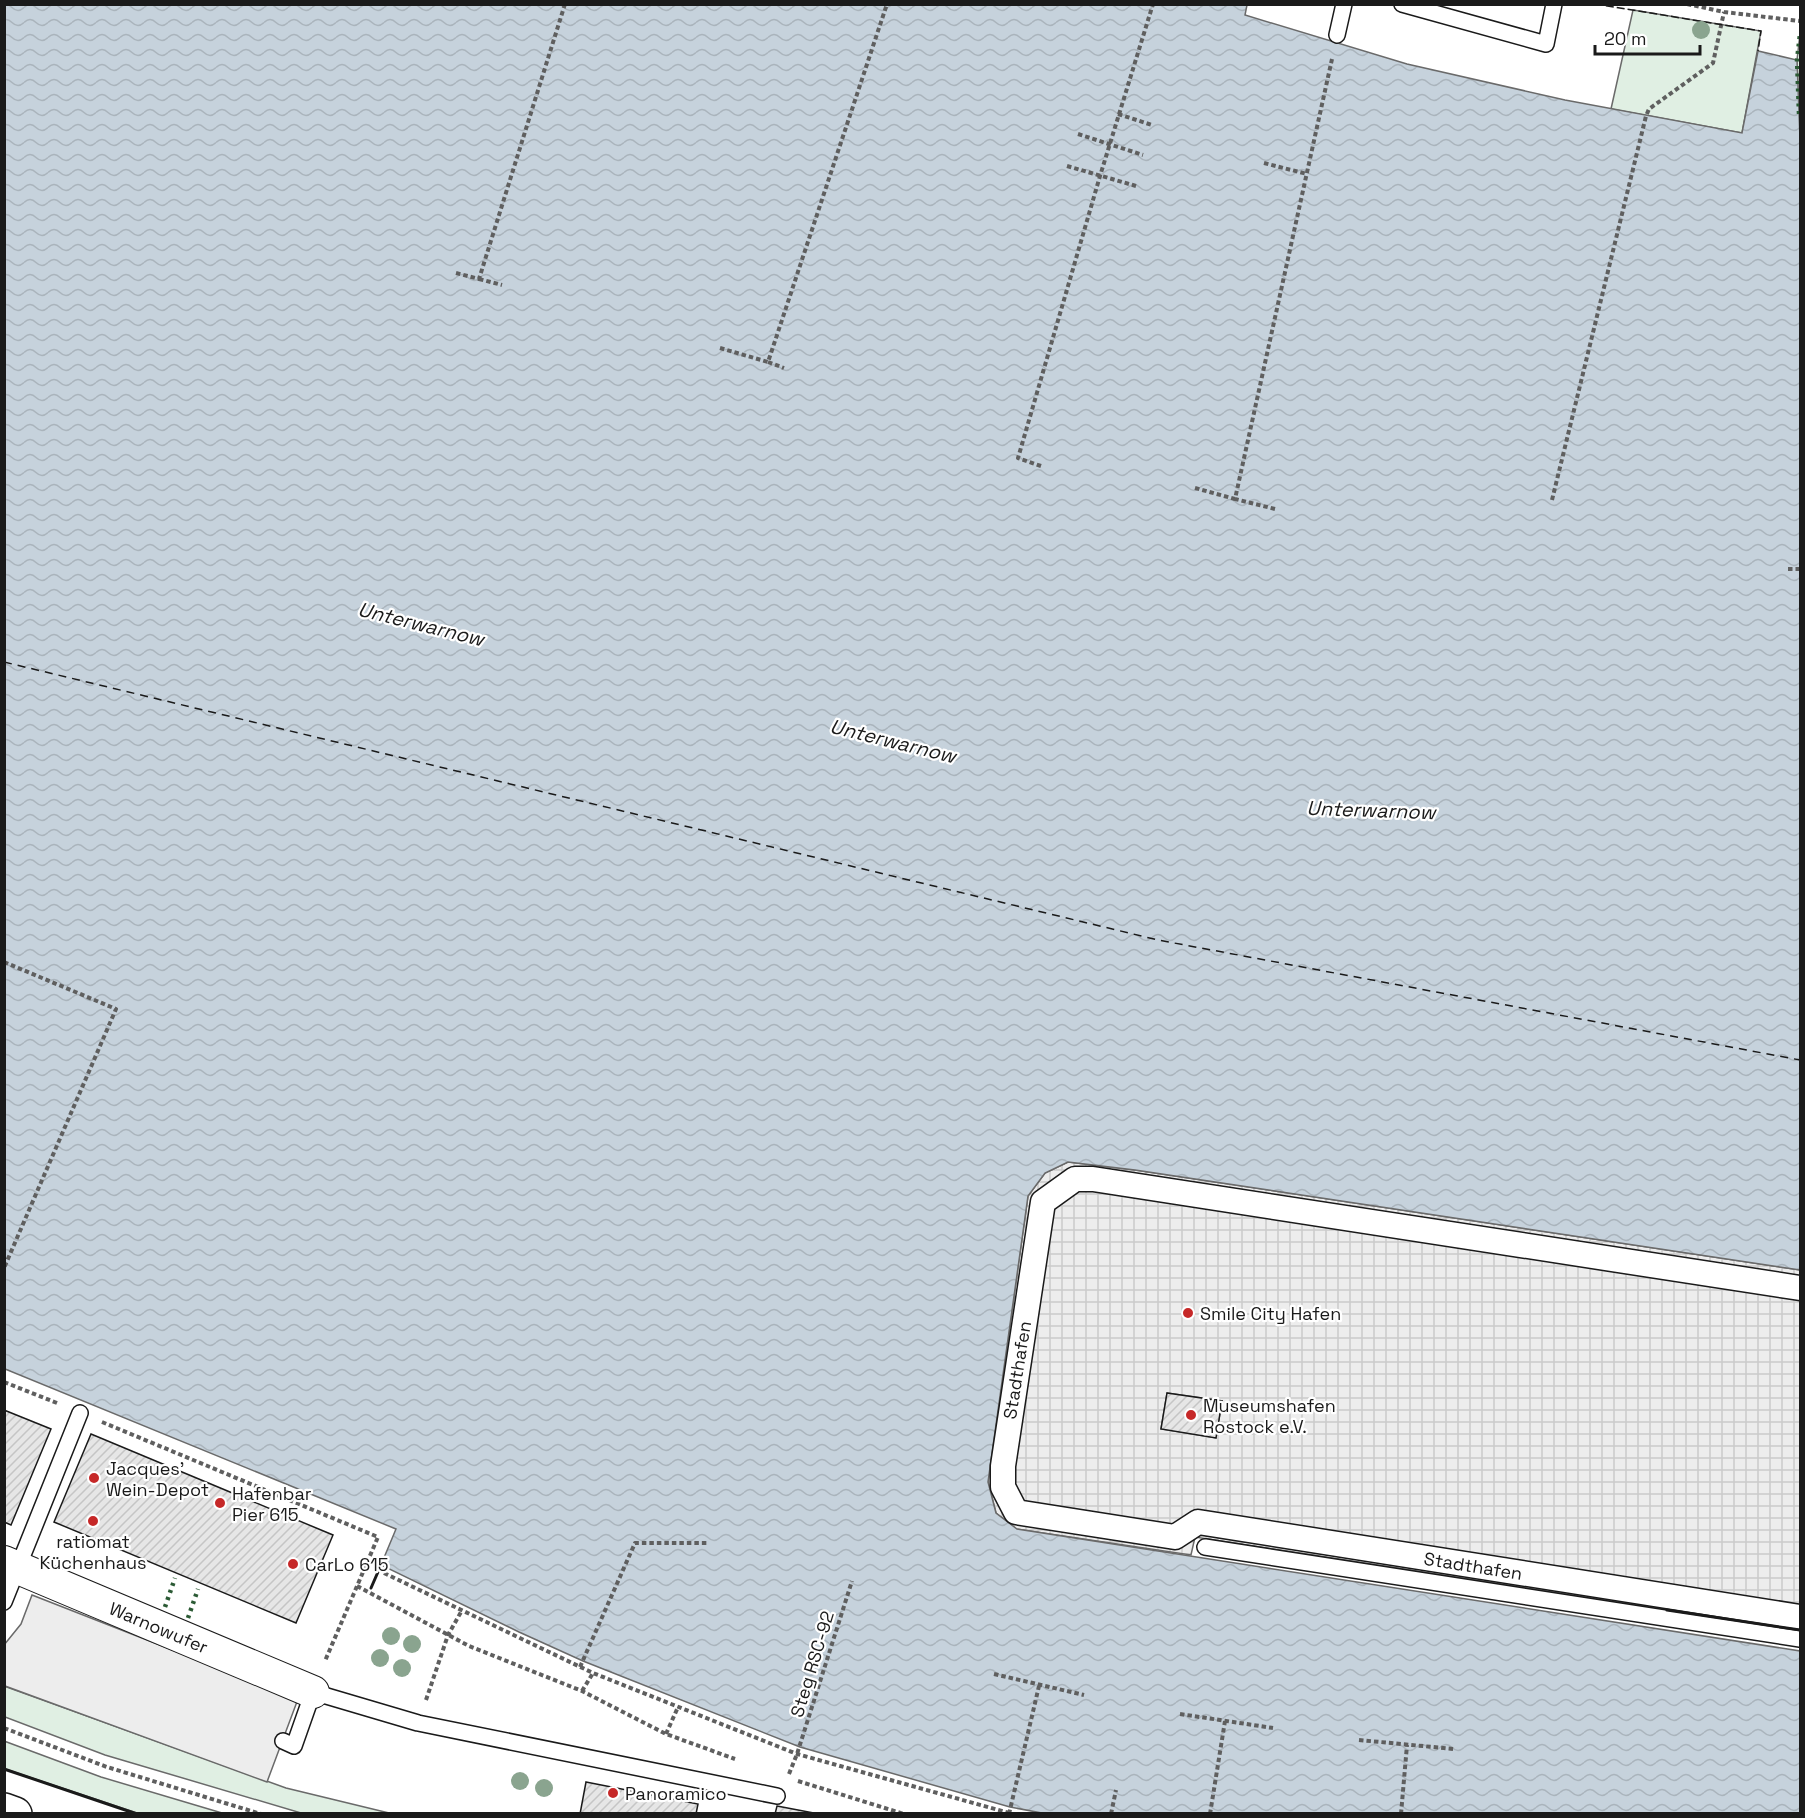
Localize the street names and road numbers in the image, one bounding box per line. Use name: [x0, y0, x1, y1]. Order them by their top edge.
street label: Stadthafen: [998, 1319, 1036, 1421]
street label: Stadthafen: [1422, 1546, 1524, 1585]
street label: Warnowufer: [106, 1596, 212, 1658]
street label: Steg RSC-92: [785, 1608, 839, 1720]

